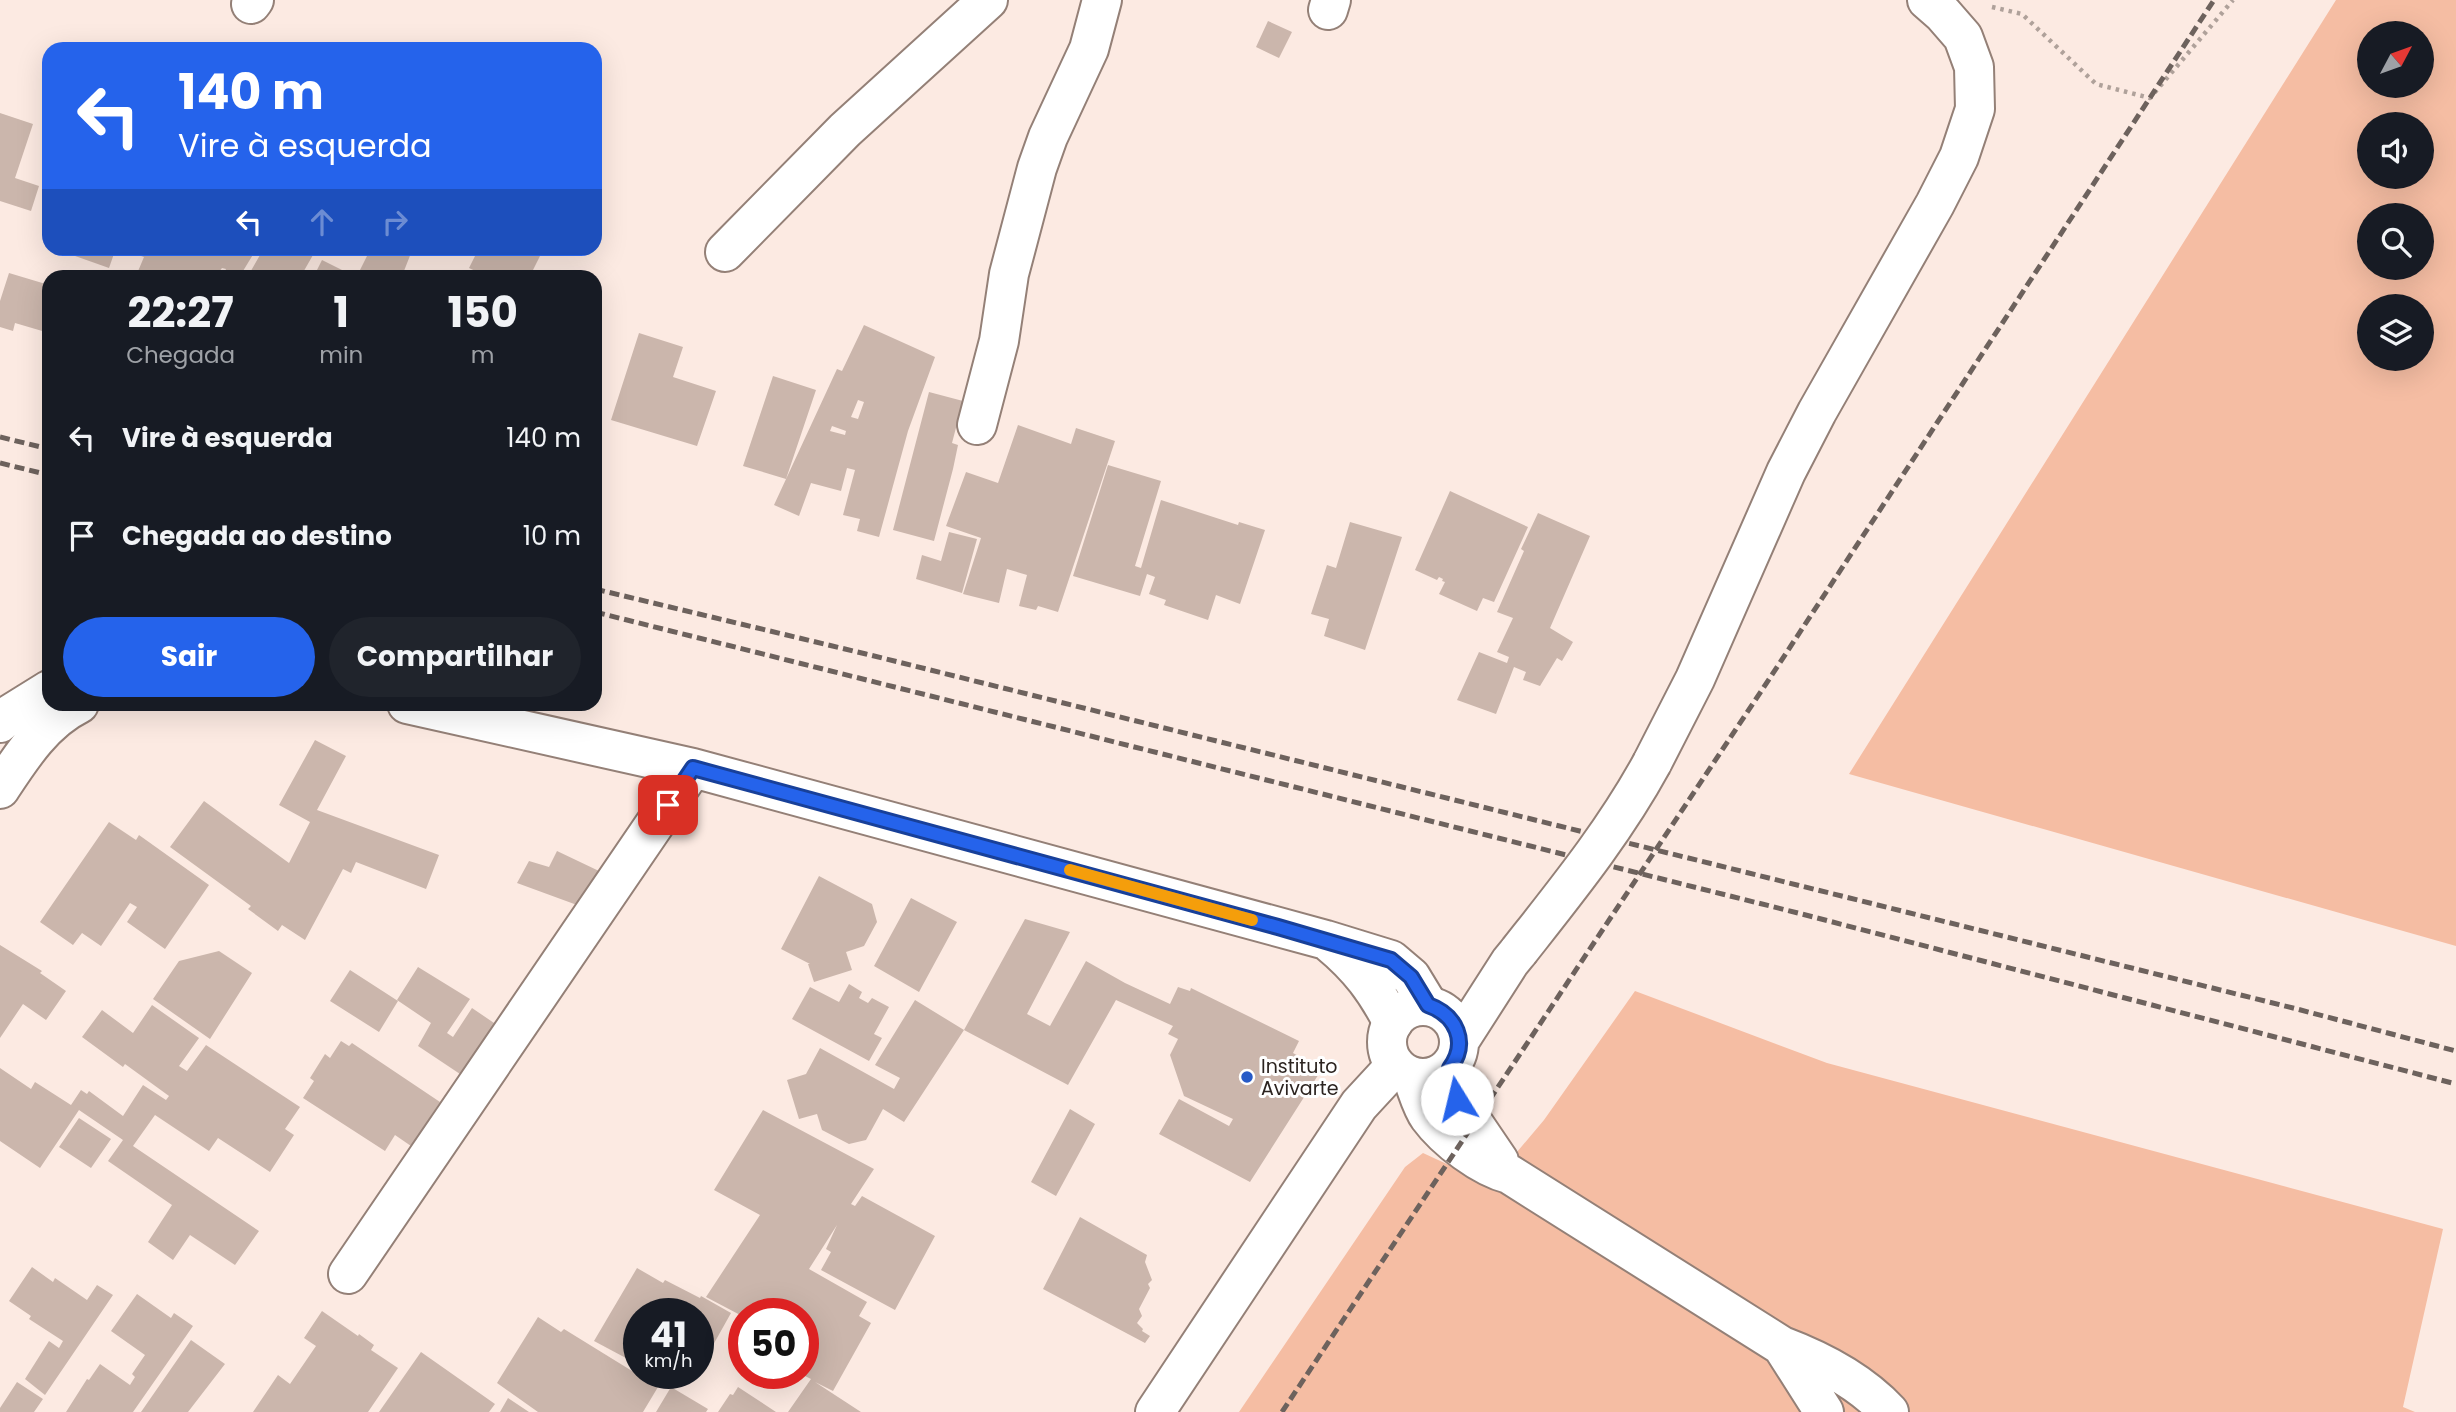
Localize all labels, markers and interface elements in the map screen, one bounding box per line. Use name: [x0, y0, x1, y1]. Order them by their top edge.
north arrow: [2357, 21, 2434, 98]
map controls: [2357, 21, 2434, 371]
text: 140 m: [178, 58, 324, 126]
icon: left: [63, 70, 154, 161]
button: sound: [2357, 112, 2434, 189]
text: Vire à esquerda: [178, 123, 432, 168]
icon: left: [230, 203, 268, 241]
icon: ahead: [303, 203, 341, 241]
icon: right: [376, 203, 414, 241]
button: search: [2357, 203, 2434, 280]
text: 22:27: [127, 283, 234, 342]
text: 1: [333, 283, 349, 342]
text: 150: [447, 283, 518, 342]
button: layers: [2357, 294, 2434, 371]
text: Chegada: [126, 339, 235, 371]
text: min: [319, 339, 363, 371]
text: m: [471, 339, 494, 371]
icon: left: [63, 419, 101, 457]
text: Vire à esquerda: [122, 420, 333, 456]
text: 140 m: [506, 420, 581, 456]
icon: arrive: [63, 517, 101, 555]
text: Chegada ao destino: [122, 518, 392, 554]
text: 10 m: [523, 518, 581, 554]
button: Sair: [63, 617, 315, 697]
button: Compartilhar: [329, 617, 581, 697]
pin: [638, 775, 698, 835]
icon: arrive: [649, 786, 687, 824]
place label: Instituto Avivarte: [1261, 1053, 1338, 1102]
position arrow: [1420, 1062, 1494, 1136]
marker: Instituto Avivarte: [1239, 1069, 1255, 1085]
speed limit sign: 50: [728, 1298, 819, 1389]
text: 41: [650, 1310, 687, 1359]
text: km/h: [645, 1348, 692, 1373]

